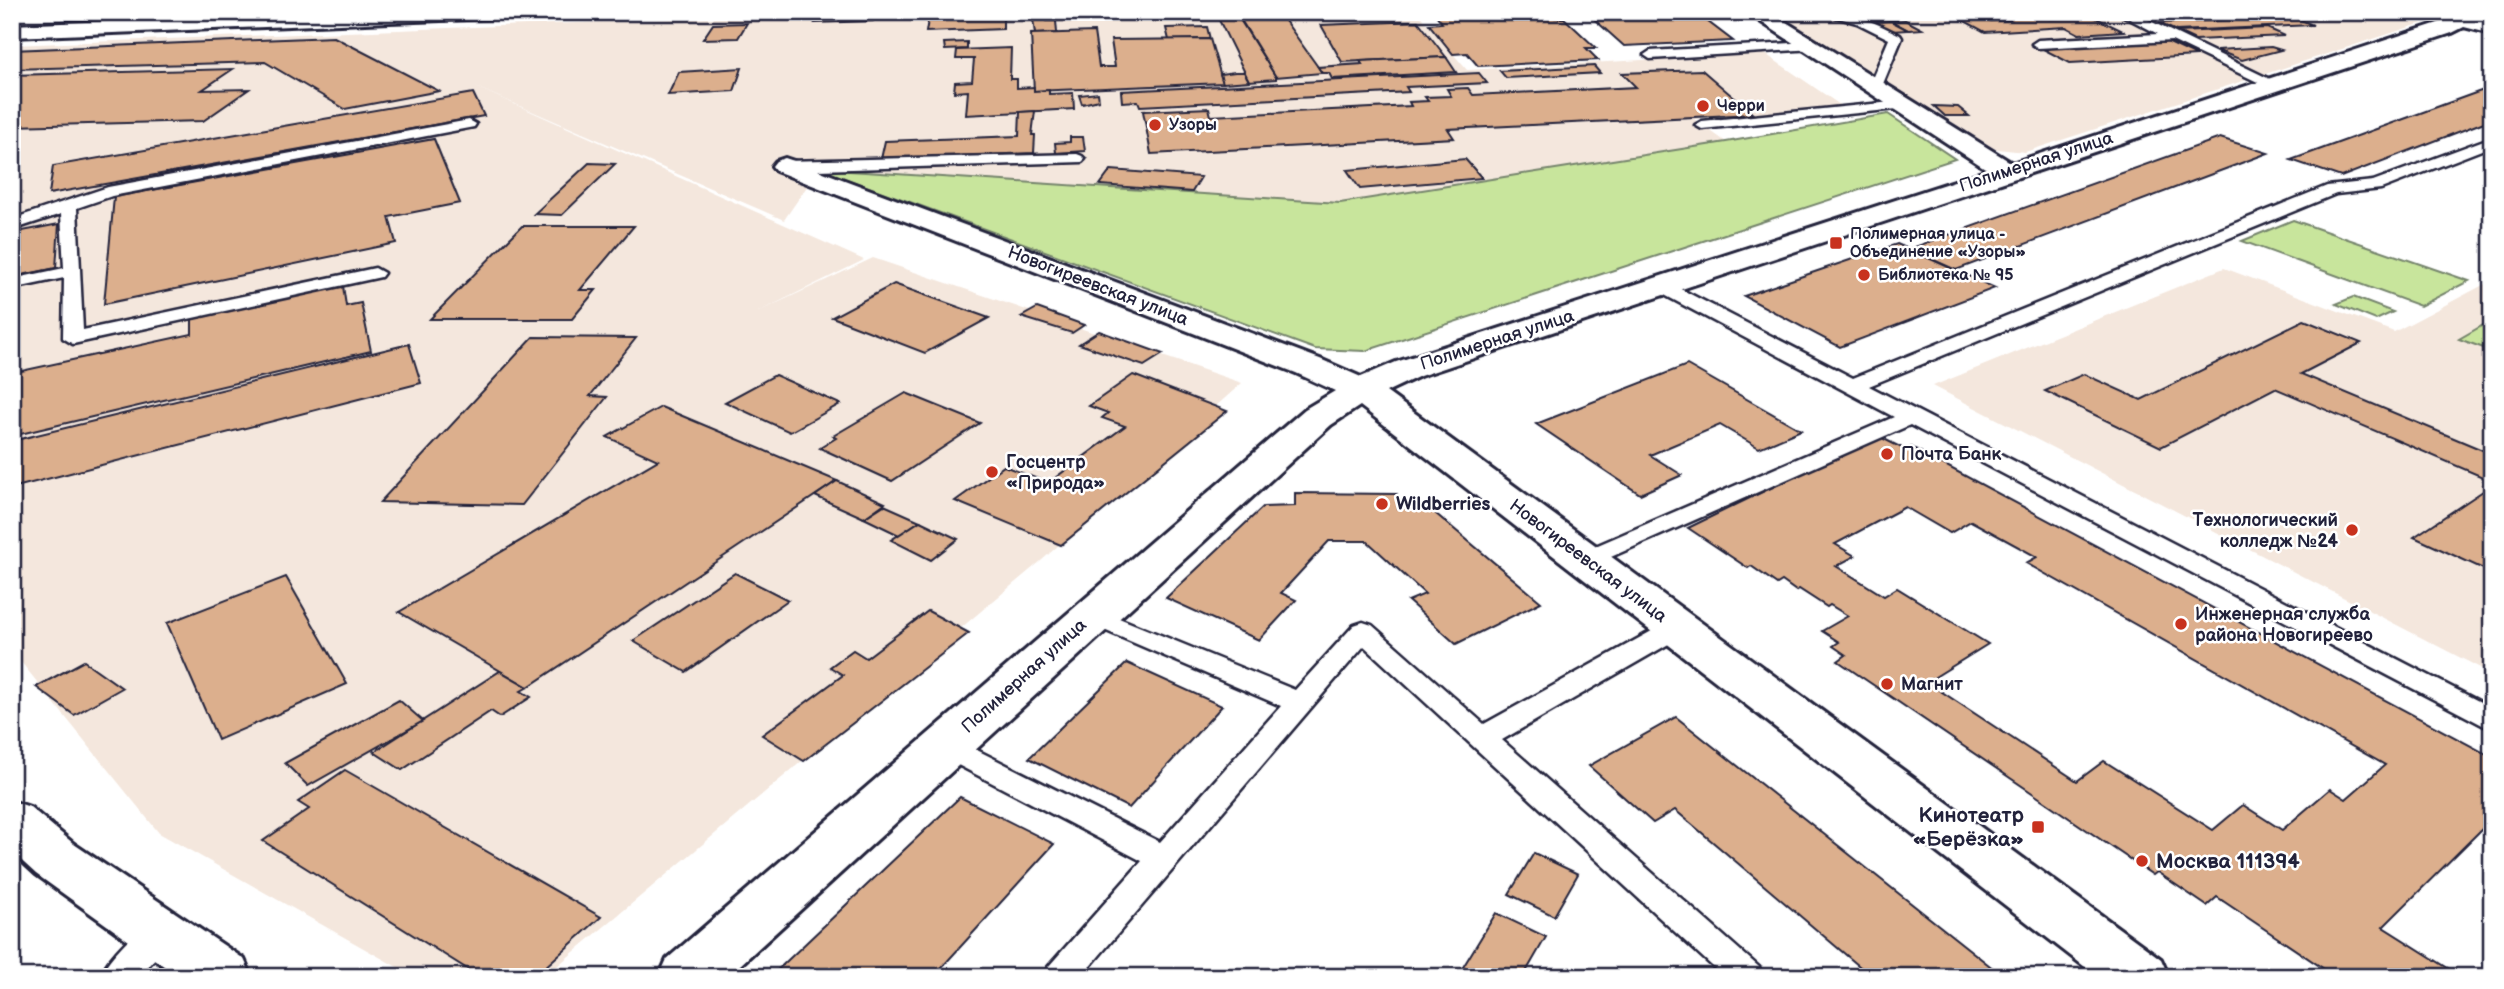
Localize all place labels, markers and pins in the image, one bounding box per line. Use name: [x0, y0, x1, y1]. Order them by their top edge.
place label: Черри: [1717, 97, 1765, 116]
marker: Черри: [1695, 98, 1711, 114]
place label: Узоры: [1169, 116, 1217, 135]
marker: Узоры: [1147, 117, 1163, 133]
place label: Полимерная улица - Объединение «Узоры»: [1850, 225, 2026, 262]
marker: Полимерная улица - Объединение «Узоры»: [1828, 235, 1844, 251]
place label: Библиотека № 95: [1878, 266, 2014, 285]
marker: Библиотека № 95: [1856, 267, 1872, 283]
place label: Почта Банк: [1901, 444, 2001, 465]
marker: Почта Банк: [1879, 446, 1895, 462]
place label: Госцентр «Природа»: [1006, 452, 1105, 494]
marker: Госцентр «Природа»: [984, 464, 1000, 480]
place label: Wildberries: [1396, 494, 1490, 515]
marker: Wildberries: [1374, 496, 1390, 512]
place label: Технологический колледж №24: [2192, 510, 2338, 552]
marker: Технологический колледж №24: [2344, 522, 2360, 538]
place label: Инженерная служба района Новогиреево: [2195, 604, 2373, 646]
marker: Инженерная служба района Новогиреево: [2173, 616, 2189, 632]
place label: Магнит: [1901, 674, 1963, 695]
marker: Магнит: [1879, 676, 1895, 692]
place label: Кинотеатр «Берёзка»: [1912, 803, 2025, 852]
marker: Кинотеатр «Берёзка»: [2030, 819, 2046, 835]
place label: Москва 111394: [2156, 849, 2301, 874]
marker: Москва 111394: [2134, 853, 2150, 869]

